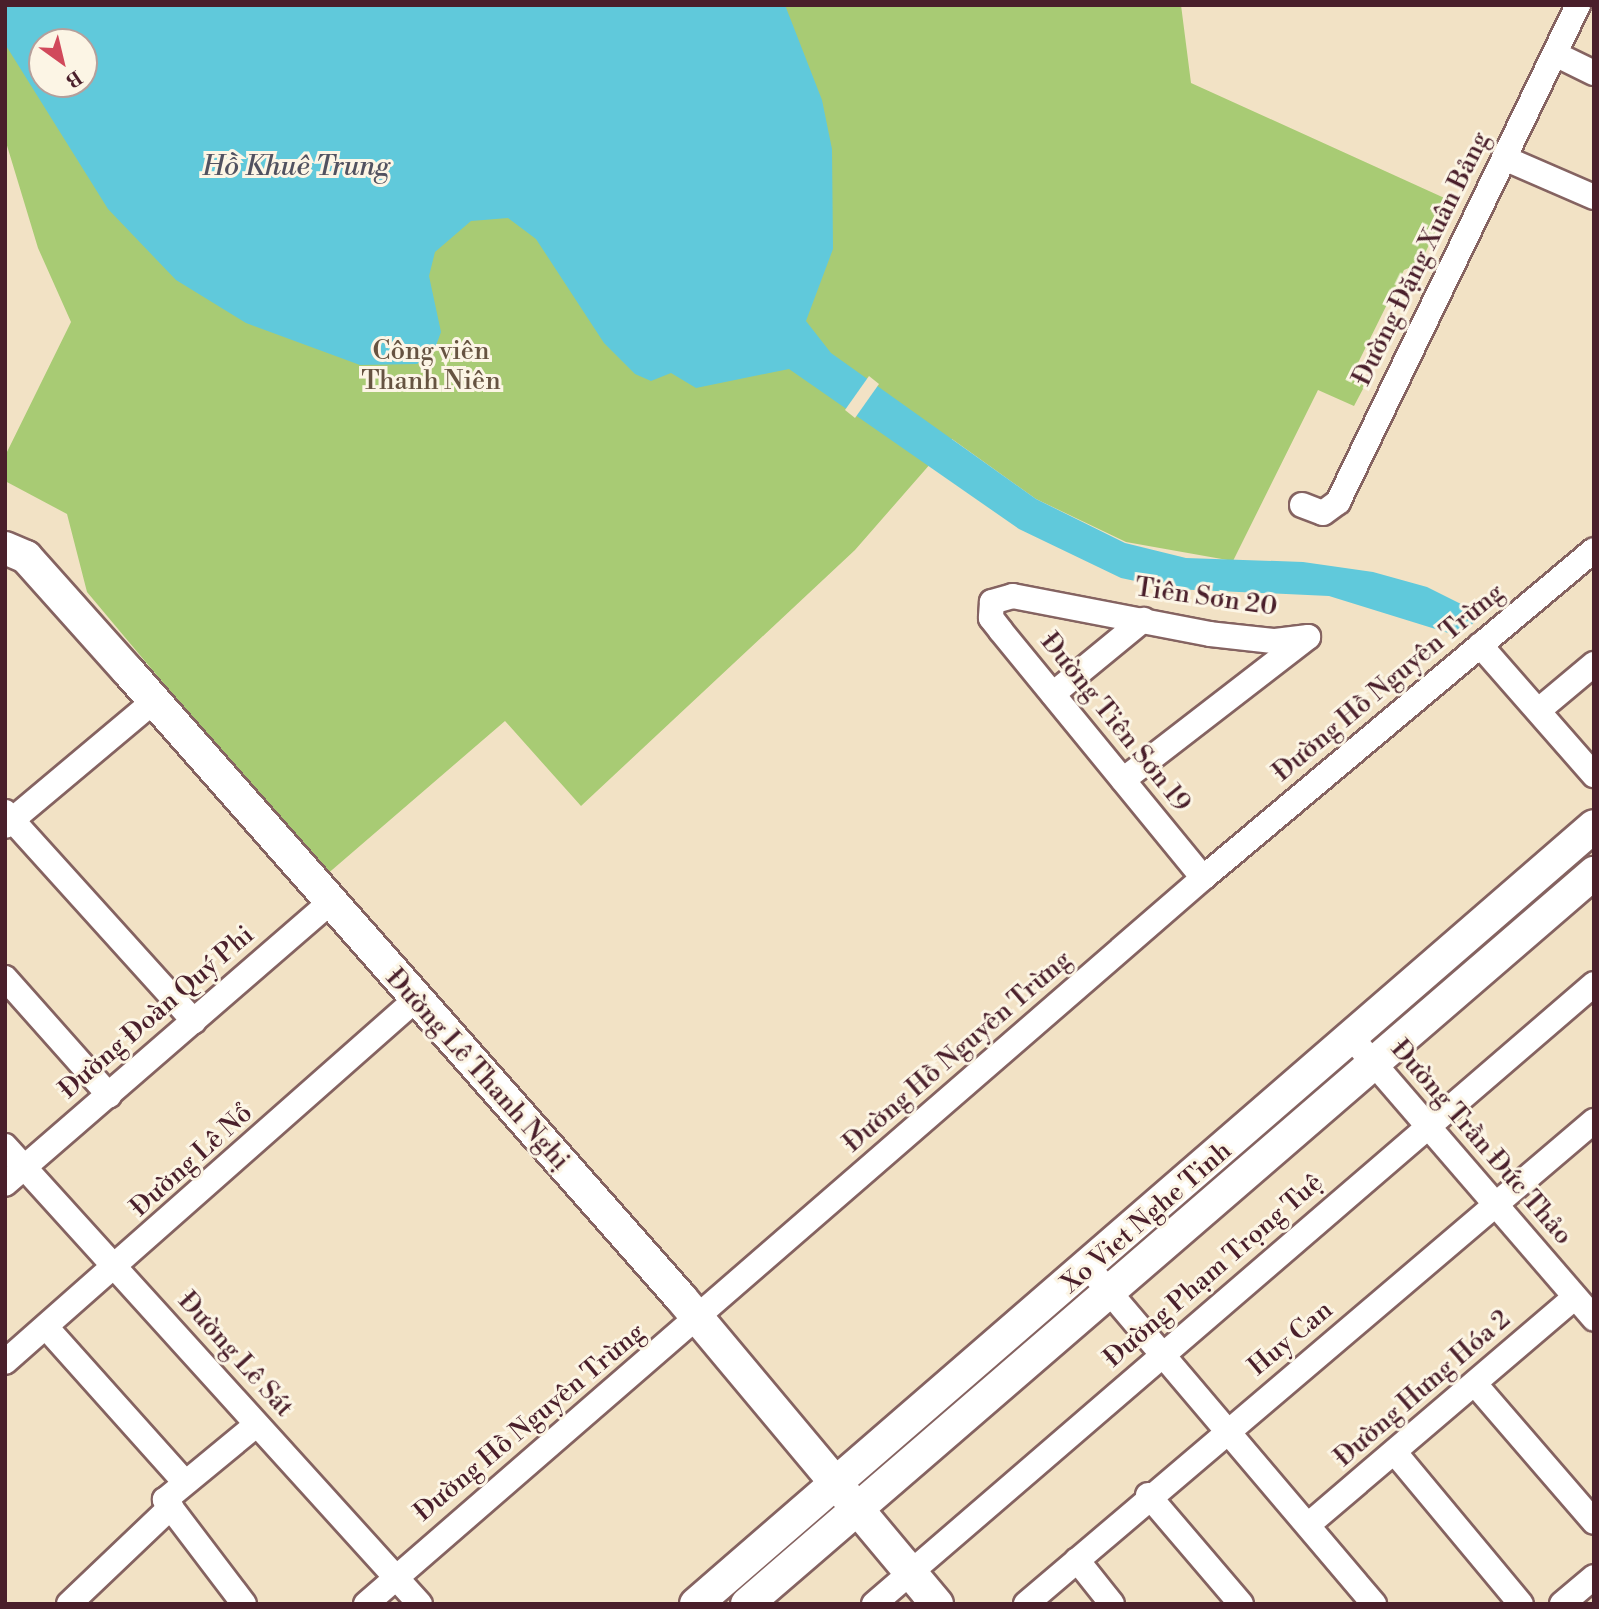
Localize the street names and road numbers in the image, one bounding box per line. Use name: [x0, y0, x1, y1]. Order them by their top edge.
street label: Đường Đặng Xuân Bảng: [1347, 127, 1497, 391]
street label: Tiên Sơn 20: [1133, 573, 1279, 623]
street label: Đường Hồ Nguyên Trừng: [1267, 577, 1511, 789]
street label: Đường Tiên Sơn 19: [1033, 627, 1197, 819]
street label: Đường Đoàn Quý Phi: [53, 920, 261, 1106]
street label: Đường Hồ Nguyên Trừng: [838, 945, 1078, 1159]
street label: Đường Lê Thanh Nghị: [379, 963, 575, 1177]
street label: Đường Trần Đức Thảo: [1384, 1034, 1578, 1252]
street label: Đường Lê Nổ: [125, 1098, 259, 1224]
street label: Xo Viet Nghe Tinh: [1056, 1136, 1238, 1300]
street label: Đường Phạm Trọng Tuệ: [1098, 1167, 1330, 1375]
street label: Đường Lê Sát: [171, 1286, 299, 1424]
street label: Huy Can: [1243, 1295, 1339, 1383]
street label: Đường Hưng Hóa 2: [1329, 1304, 1517, 1474]
street label: Đường Hồ Nguyên Trừng: [408, 1317, 652, 1529]

